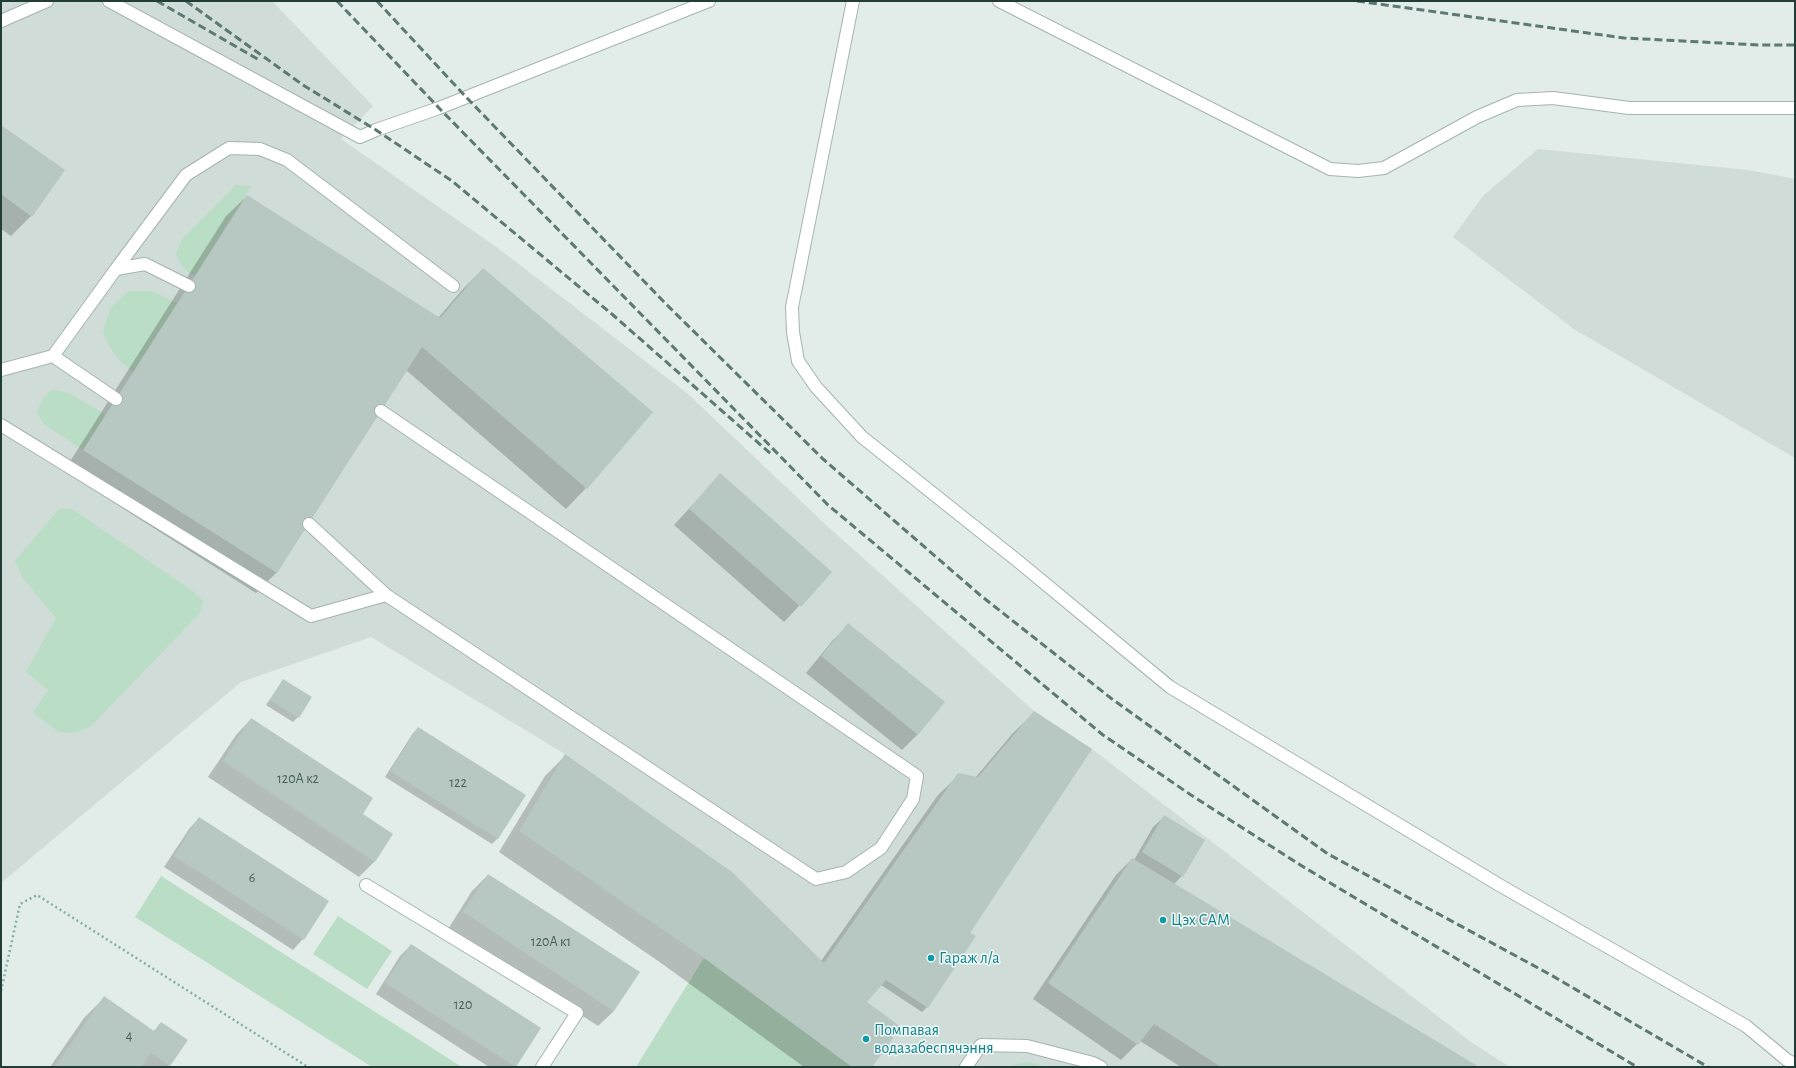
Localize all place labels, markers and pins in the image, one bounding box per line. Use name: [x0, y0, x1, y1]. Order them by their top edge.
place label: Цэх САМ: [1171, 910, 1230, 930]
marker: Цэх САМ: [1158, 915, 1168, 925]
place label: Гараж л/а: [939, 948, 1000, 968]
marker: Гараж л/а: [926, 953, 936, 963]
place label: Помпавая водазабеспячэння: [874, 1020, 994, 1058]
marker: Помпавая водазабеспячэння: [861, 1034, 871, 1044]

